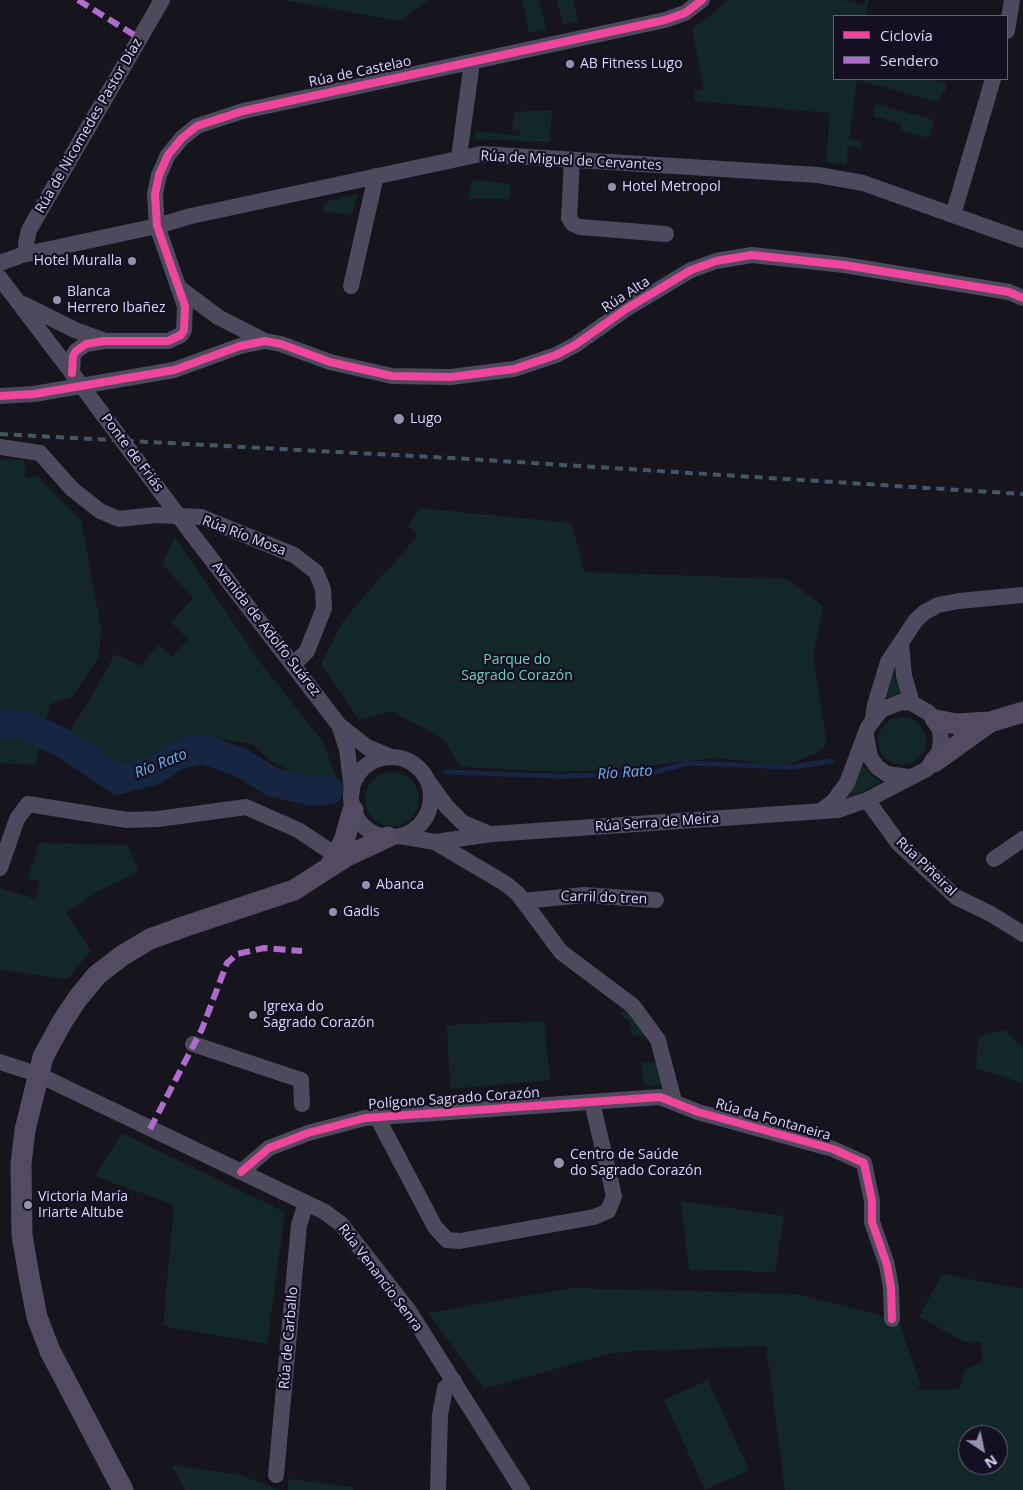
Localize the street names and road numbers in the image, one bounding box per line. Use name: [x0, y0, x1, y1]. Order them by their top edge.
street label: Rúa de Nicomedes Pastor Díaz: [32, 36, 146, 216]
street label: Rúa de Castelao: [307, 53, 413, 91]
street label: Rúa de Miguel de Cervantes: [480, 148, 662, 174]
street label: Rúa Alta: [599, 273, 653, 317]
street label: Ponte de Friás: [97, 411, 167, 495]
street label: Rúa Río Mosa: [200, 512, 288, 560]
street label: Avenida de Adolfo Suárez: [208, 558, 324, 700]
street label: Rúa Serra de Meira: [594, 810, 720, 836]
street label: Rúa Piñeiral: [892, 834, 960, 900]
street label: Carril do tren: [560, 888, 648, 908]
street label: Polígono Sagrado Corazón: [368, 1085, 540, 1113]
street label: Rúa da Fontaneira: [713, 1096, 833, 1144]
street label: Rúa Venancio Senra: [334, 1221, 426, 1335]
street label: Rúa de Carballo: [276, 1286, 302, 1390]

